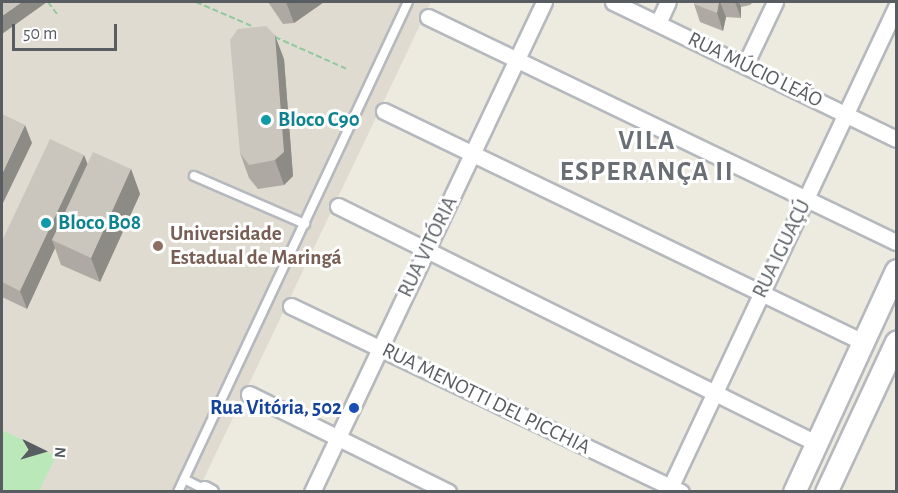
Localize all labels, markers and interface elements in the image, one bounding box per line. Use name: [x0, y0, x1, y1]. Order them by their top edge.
scale bar: [15, 12, 120, 50]
text: 50 m: [23, 25, 57, 43]
street label: RUA MÚCIO LEÃO: [684, 27, 826, 113]
place label: Bloco C90: [278, 107, 360, 133]
marker: Bloco C90: [259, 113, 273, 127]
district label: VILA ESPERANÇA II: [560, 124, 734, 187]
street label: RUA VITÓRIA: [393, 192, 463, 302]
street label: RUA IGUAÇÚ: [747, 196, 817, 302]
place label: Bloco B08: [58, 210, 141, 236]
marker: Bloco B08: [39, 216, 53, 230]
place label: Universidade Estadual de Maringá: [170, 221, 342, 271]
marker: Universidade Estadual de Maringá: [151, 239, 165, 253]
street label: RUA MENOTTI DEL PICCHIA: [378, 338, 594, 460]
place label: Rua Vitória, 502: [210, 395, 342, 421]
marker: Rua Vitória, 502: [347, 401, 361, 415]
north arrow: [12, 421, 72, 481]
text: N: [51, 446, 68, 459]

